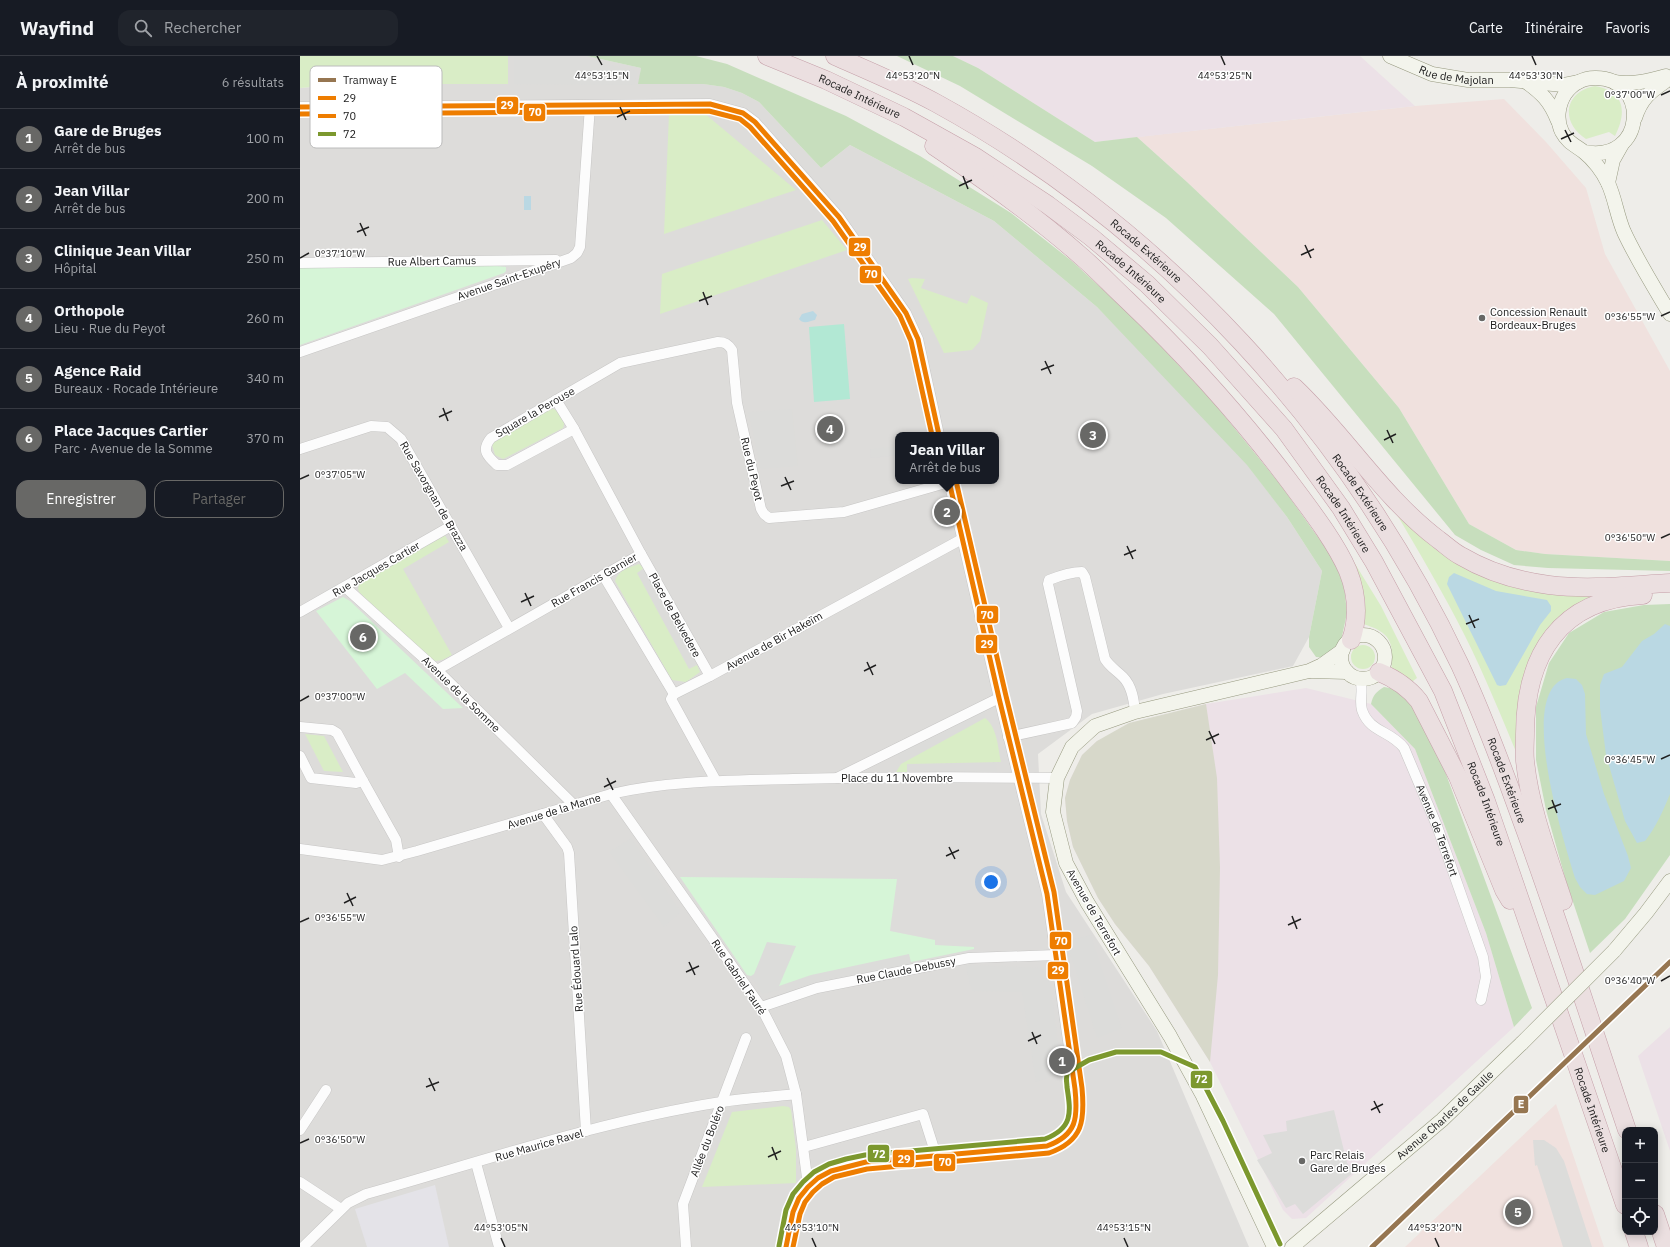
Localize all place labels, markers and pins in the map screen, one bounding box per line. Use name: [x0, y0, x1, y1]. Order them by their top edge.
place label: Concession Renault Bordeaux-Bruges: [1490, 305, 1587, 332]
marker: Concession Renault Bordeaux-Bruges: [1477, 313, 1487, 323]
pin: 4: [817, 414, 843, 444]
pin: 3: [1080, 420, 1106, 450]
pin: 2: [934, 497, 960, 527]
pin: 6: [350, 622, 376, 652]
pin: 1: [1049, 1046, 1075, 1076]
place label: Parc Relais Gare de Bruges: [1310, 1148, 1386, 1175]
marker: Parc Relais Gare de Bruges: [1297, 1156, 1307, 1166]
pin: 5: [1505, 1197, 1531, 1227]

